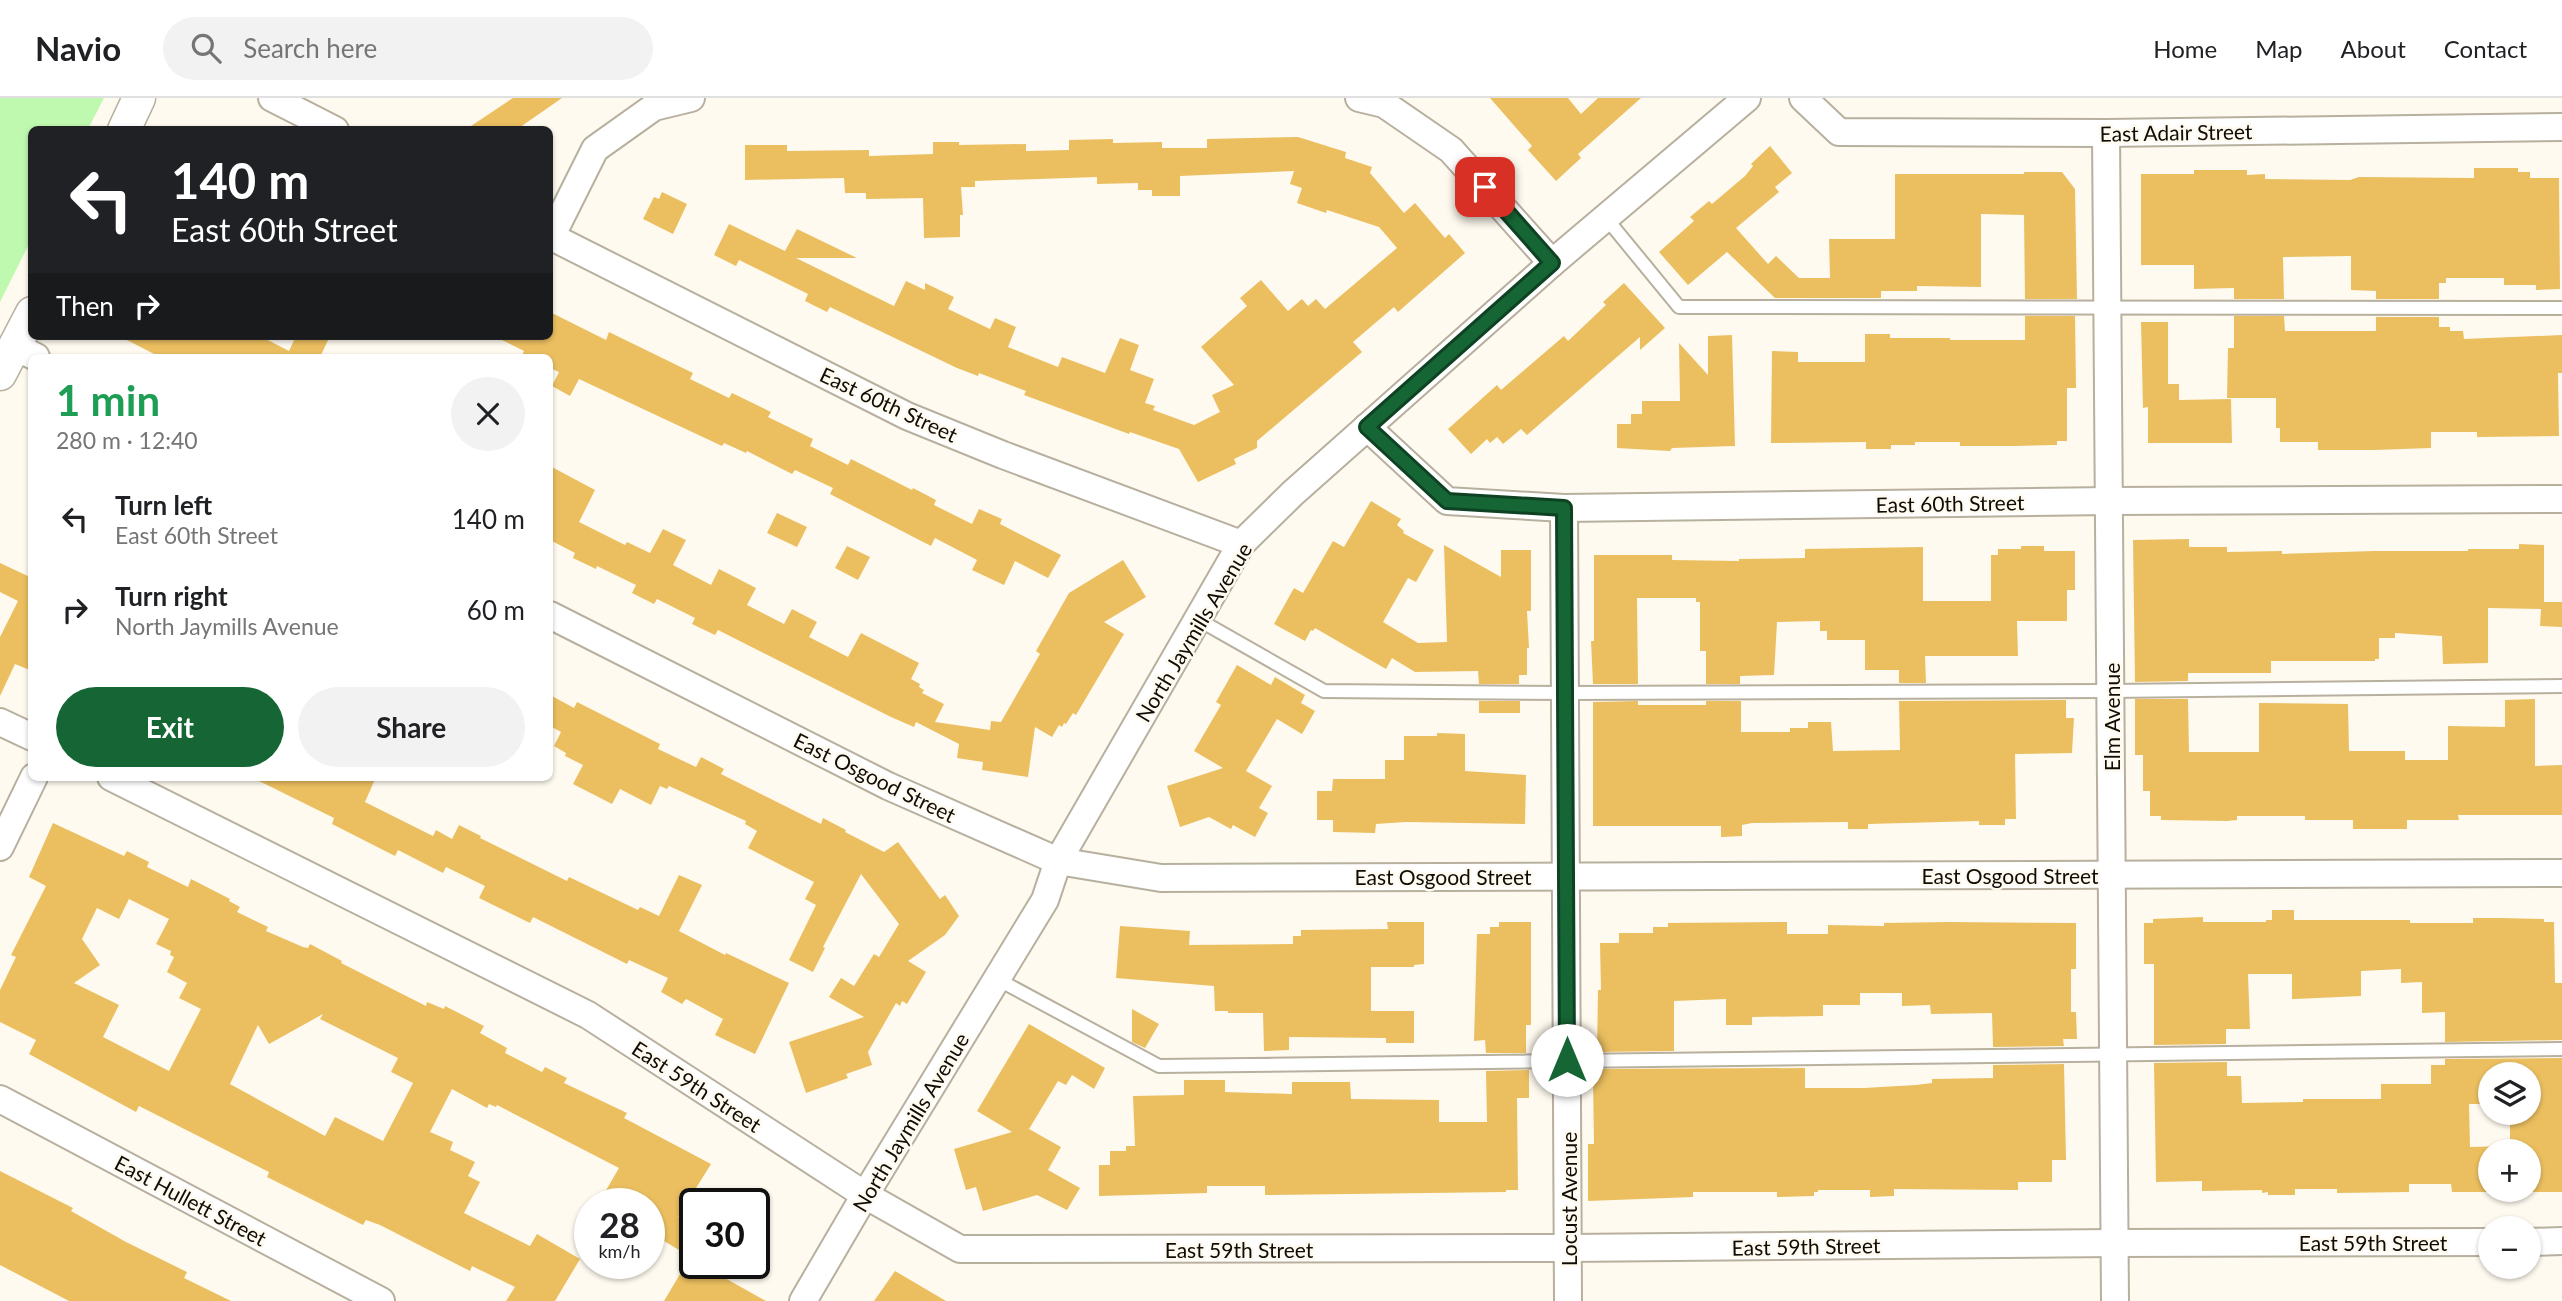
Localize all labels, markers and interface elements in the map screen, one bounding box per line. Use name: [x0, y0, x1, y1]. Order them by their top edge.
search box: [163, 17, 653, 80]
text: Navio: [35, 28, 121, 68]
icon: search: [187, 29, 225, 67]
text: Search here: [243, 32, 377, 64]
text: Home: [2153, 34, 2217, 63]
text: Map: [2255, 34, 2303, 63]
text: About: [2341, 34, 2406, 63]
text: Contact: [2444, 34, 2527, 63]
street label: East Adair Street: [2099, 118, 2253, 146]
text: 140 m: [171, 151, 309, 209]
icon: left: [56, 154, 147, 245]
pin: [1455, 157, 1515, 217]
icon: arrive: [1466, 168, 1504, 206]
text: East 60th Street: [171, 210, 398, 249]
icon: right: [128, 287, 166, 325]
text: Then: [56, 290, 114, 322]
street label: East 60th Street: [816, 361, 962, 447]
text: 1 min: [56, 375, 160, 425]
button: close: [451, 377, 525, 451]
text: 280 m · 12:40: [56, 426, 198, 454]
text: Turn left: [115, 489, 212, 521]
street label: East 60th Street: [1875, 489, 2025, 517]
icon: left: [56, 500, 94, 538]
text: 140 m: [452, 503, 525, 535]
text: East 60th Street: [115, 521, 278, 549]
street label: North Jaymills Avenue: [1130, 538, 1256, 726]
text: Turn right: [115, 580, 228, 612]
icon: right: [56, 591, 94, 629]
text: 60 m: [467, 594, 525, 626]
text: North Jaymills Avenue: [115, 612, 339, 640]
street label: Elm Avenue: [2099, 663, 2124, 771]
button: Exit: [56, 687, 284, 767]
button: Share: [298, 687, 525, 767]
street label: East Osgood Street: [790, 727, 960, 827]
street label: East Osgood Street: [1921, 863, 2099, 888]
street label: East Osgood Street: [1354, 864, 1532, 889]
position arrow: [1530, 1023, 1604, 1097]
street label: North Jaymills Avenue: [847, 1028, 973, 1216]
street label: East 59th Street: [628, 1035, 767, 1137]
map controls: [2478, 1062, 2541, 1279]
button: layers: [2478, 1062, 2541, 1125]
street label: Locust Avenue: [1556, 1132, 1581, 1266]
button: +: [2478, 1139, 2541, 1202]
street label: East Hullett Street: [111, 1150, 271, 1251]
speed limit sign: 30: [679, 1188, 770, 1279]
text: 28: [599, 1203, 640, 1245]
button: −: [2478, 1216, 2541, 1279]
street label: East 59th Street: [2299, 1230, 2448, 1255]
street label: East 59th Street: [1731, 1232, 1881, 1260]
street label: East 59th Street: [1165, 1237, 1314, 1262]
text: km/h: [598, 1240, 641, 1262]

